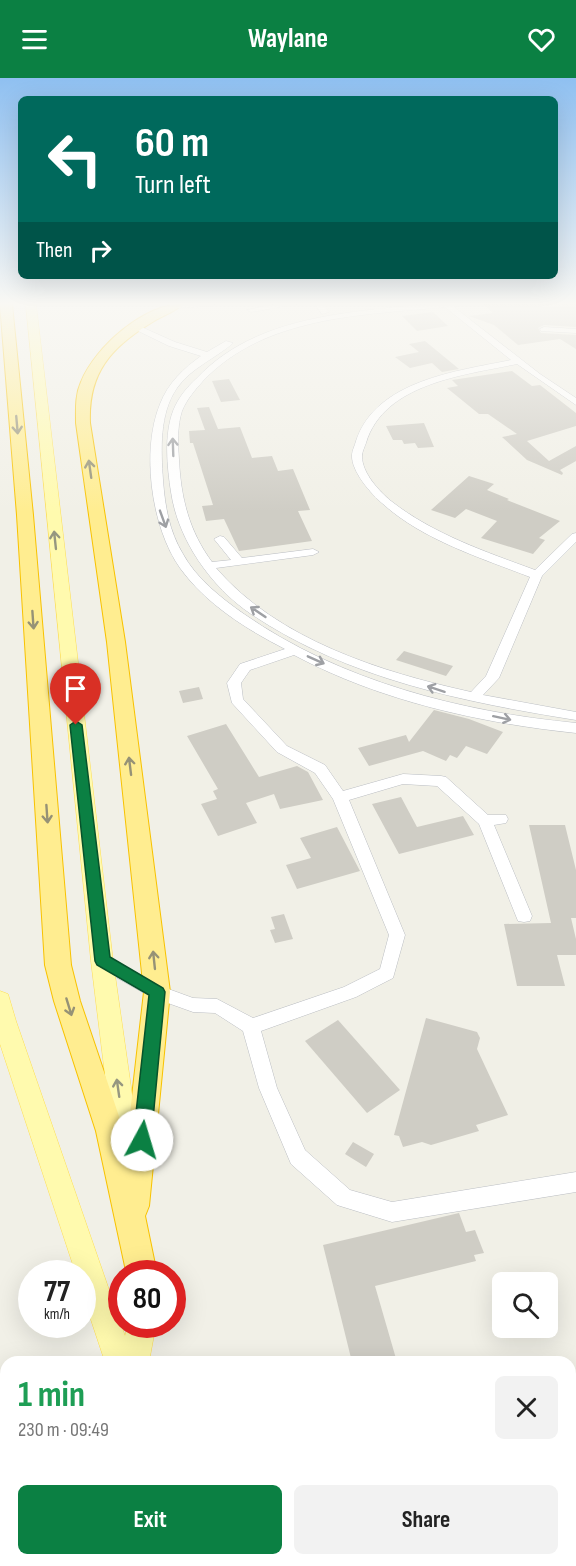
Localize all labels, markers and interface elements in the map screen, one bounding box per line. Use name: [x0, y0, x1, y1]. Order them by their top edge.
icon: menu: [18, 23, 51, 56]
text: Waylane: [248, 23, 328, 55]
icon: heart: [525, 23, 558, 56]
text: 60 m: [135, 118, 209, 169]
icon: left: [36, 120, 114, 198]
text: Turn left: [135, 169, 211, 201]
icon: right: [84, 234, 117, 267]
text: Then: [36, 237, 72, 264]
one-way arrow: [12, 415, 23, 435]
one-way arrow: [167, 438, 179, 458]
one-way arrow: [84, 459, 95, 479]
one-way arrow: [158, 509, 169, 528]
one-way arrow: [50, 530, 61, 550]
one-way arrow: [250, 606, 267, 618]
one-way arrow: [28, 609, 39, 629]
one-way arrow: [307, 655, 325, 666]
pin: [50, 663, 101, 725]
icon: arrive: [59, 672, 92, 705]
one-way arrow: [427, 683, 446, 694]
one-way arrow: [492, 713, 511, 724]
one-way arrow: [125, 757, 136, 776]
one-way arrow: [42, 804, 53, 823]
one-way arrow: [148, 950, 159, 970]
one-way arrow: [64, 997, 75, 1016]
one-way arrow: [113, 1079, 124, 1098]
position arrow: [110, 1108, 174, 1172]
speed limit sign: 80: [108, 1260, 186, 1338]
map controls: [492, 1272, 558, 1338]
button: search: [492, 1272, 558, 1338]
text: 77: [44, 1274, 70, 1310]
text: km/h: [44, 1305, 70, 1324]
text: 1 min: [18, 1374, 85, 1417]
button: close: [495, 1376, 558, 1439]
text: 230 m · 09:49: [18, 1418, 109, 1442]
button: Exit: [18, 1485, 282, 1554]
button: Share: [294, 1485, 558, 1554]

